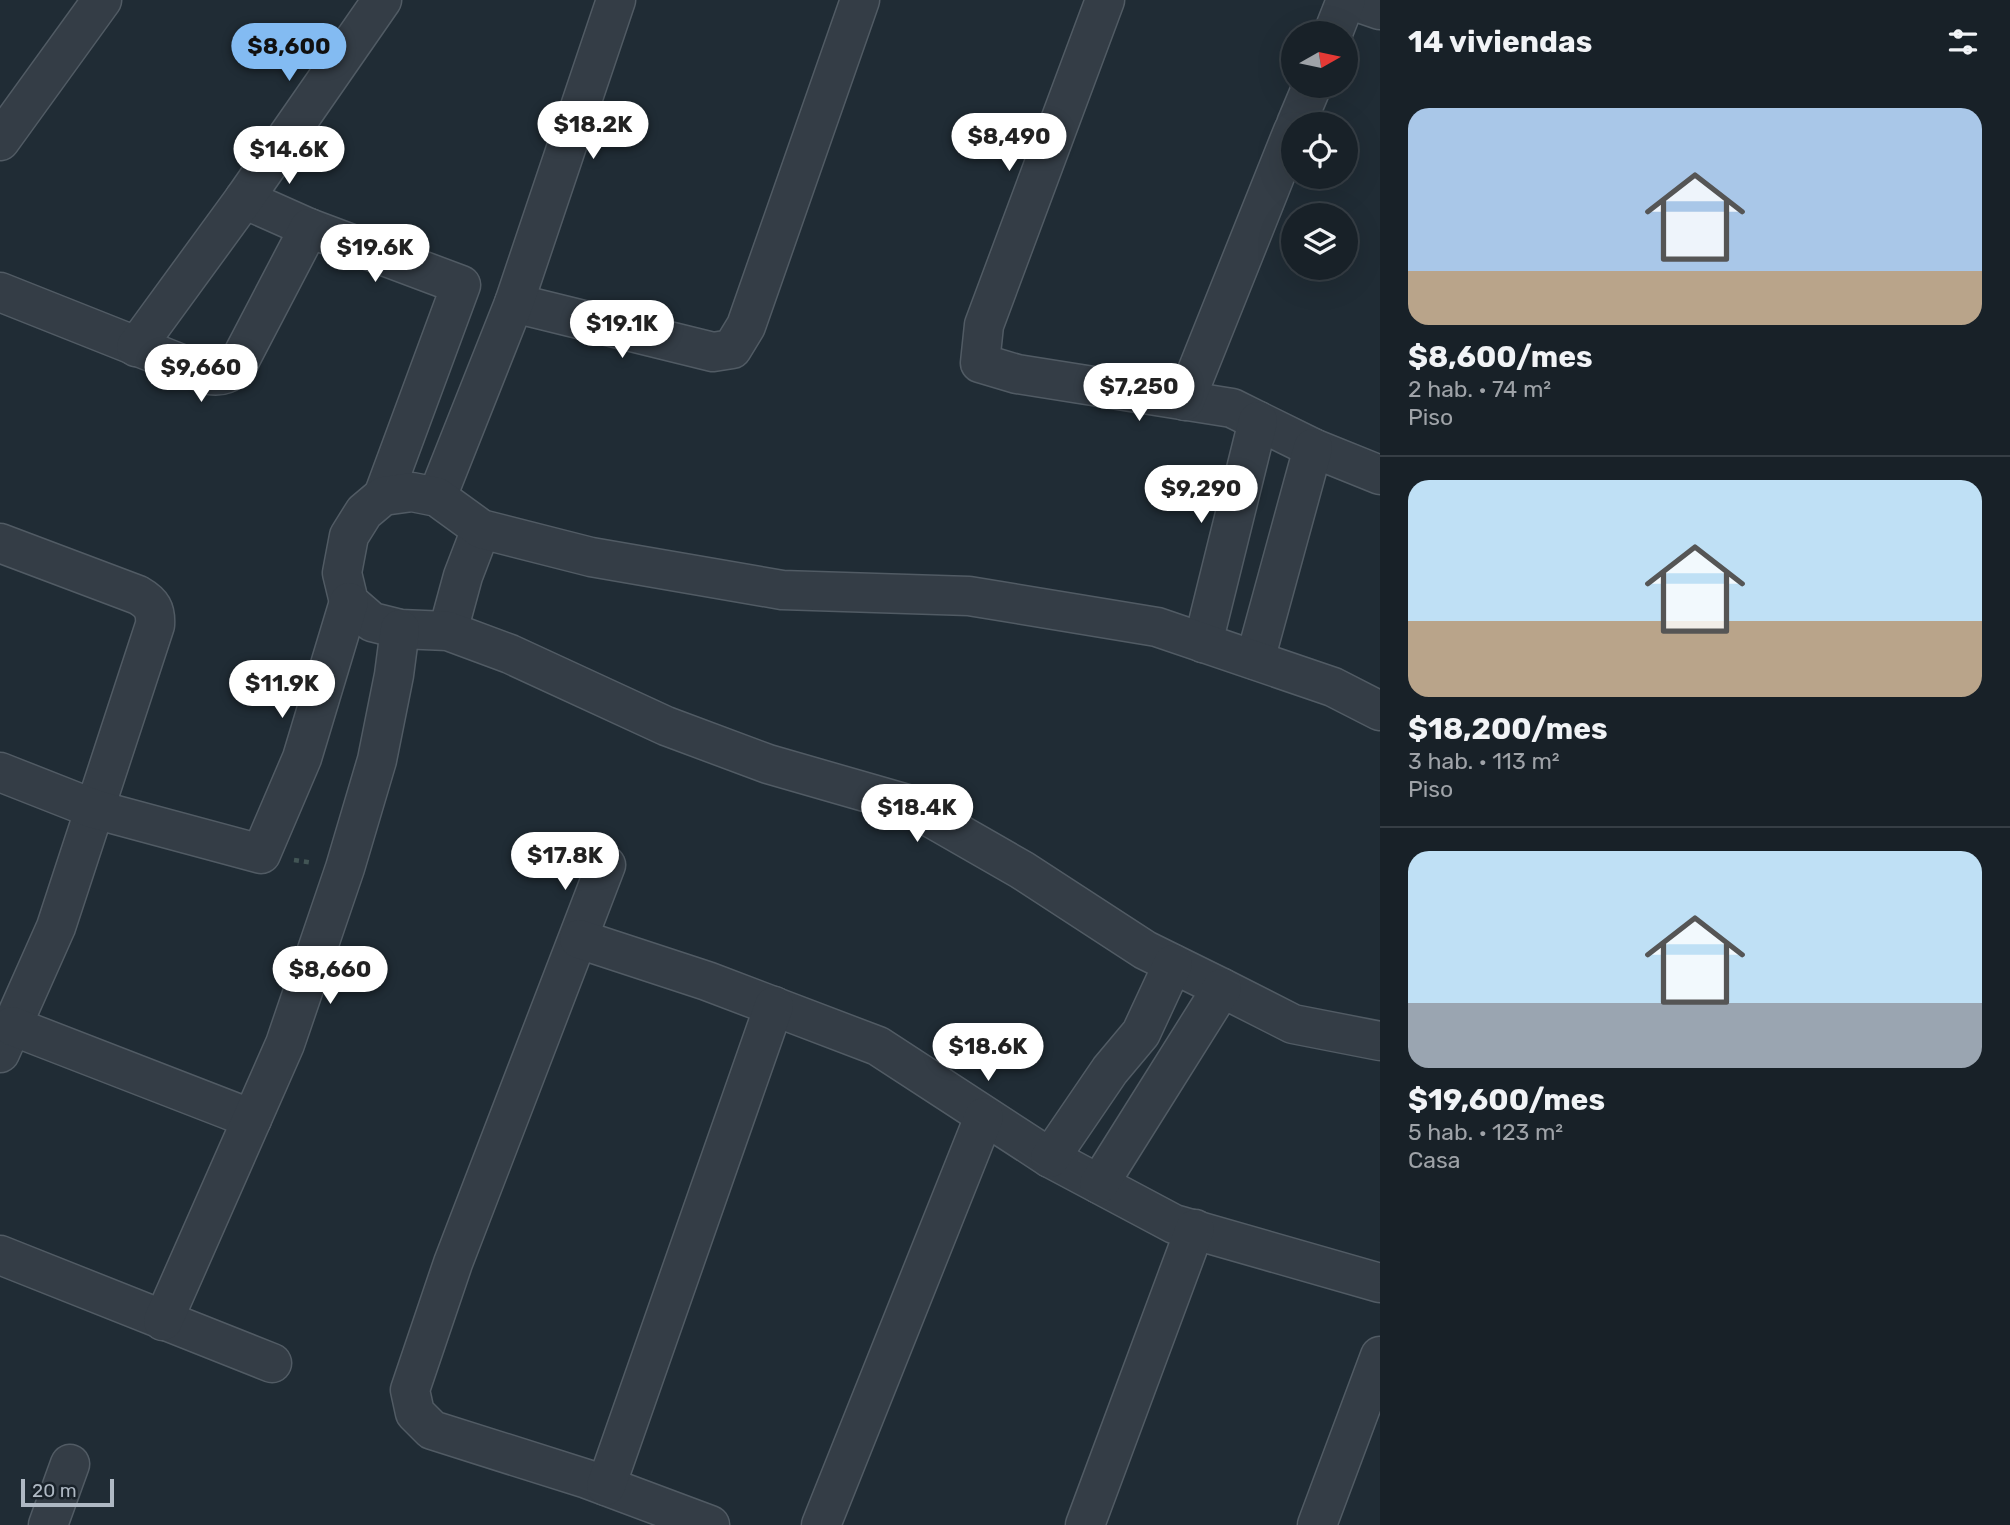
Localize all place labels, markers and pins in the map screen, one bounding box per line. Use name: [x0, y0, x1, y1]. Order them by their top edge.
pin: $8,600: [232, 24, 346, 83]
pin: $18.2K: [536, 102, 650, 161]
pin: $8,490: [952, 114, 1066, 173]
pin: $14.6K: [232, 127, 346, 186]
pin: $19.6K: [318, 224, 432, 284]
pin: $19.1K: [565, 300, 679, 360]
pin: $9,660: [144, 344, 258, 404]
pin: $7,250: [1082, 364, 1196, 423]
pin: $9,290: [1144, 466, 1258, 525]
pin: $11.9K: [225, 660, 339, 720]
pin: $18.4K: [860, 784, 974, 844]
pin: $17.8K: [508, 832, 622, 892]
pin: $8,660: [273, 946, 387, 1006]
pin: $18.6K: [931, 1024, 1045, 1083]

